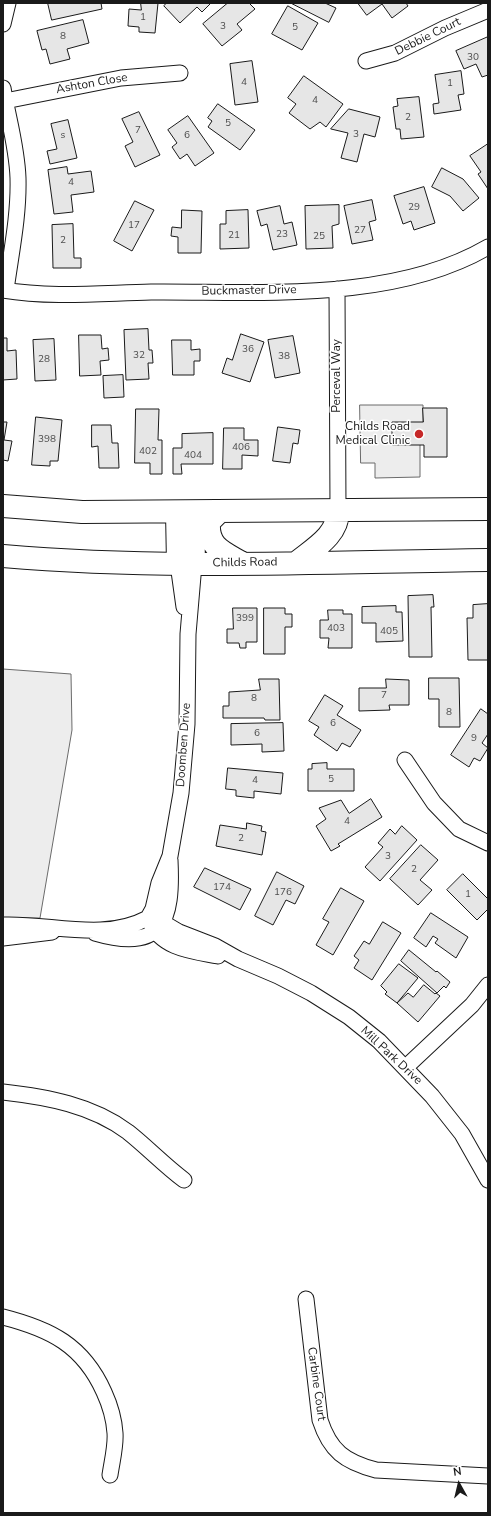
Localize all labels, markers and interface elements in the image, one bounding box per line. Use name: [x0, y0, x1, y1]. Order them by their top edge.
house number: 1: [140, 12, 146, 24]
street label: Debbie Court: [393, 15, 463, 59]
house number: 3: [220, 21, 226, 33]
house number: 5: [292, 22, 298, 34]
house number: 8: [60, 31, 66, 43]
house number: 30: [467, 52, 479, 64]
street label: Ashton Close: [55, 71, 129, 97]
house number: 4: [241, 77, 247, 89]
house number: 1: [447, 78, 453, 90]
house number: 4: [312, 95, 318, 107]
house number: 2: [405, 112, 411, 124]
house number: 5: [225, 118, 231, 130]
house number: 7: [135, 125, 141, 137]
house number: 3: [353, 129, 359, 141]
house number: s: [61, 130, 65, 142]
house number: 6: [184, 130, 190, 142]
house number: 4: [68, 177, 74, 189]
house number: 29: [408, 202, 420, 214]
house number: 17: [128, 220, 140, 232]
house number: 27: [354, 225, 366, 237]
house number: 23: [276, 229, 288, 241]
house number: 21: [228, 230, 240, 242]
house number: 25: [313, 231, 325, 243]
house number: 2: [60, 235, 66, 247]
street label: Buckmaster Drive: [201, 283, 297, 299]
street label: Perceval Way: [330, 339, 344, 413]
house number: 36: [242, 344, 254, 356]
house number: 32: [133, 350, 145, 362]
house number: 38: [278, 351, 290, 363]
house number: 28: [38, 354, 50, 366]
place label: Childs Road Medical Clinic: [336, 420, 410, 448]
marker: Childs Road Medical Clinic: [413, 428, 425, 440]
house number: 398: [38, 434, 56, 446]
house number: 406: [232, 442, 250, 454]
house number: 402: [139, 446, 157, 458]
house number: 404: [184, 450, 202, 462]
street label: Childs Road: [212, 555, 278, 571]
house number: 399: [236, 613, 254, 625]
house number: 403: [327, 623, 345, 635]
house number: 405: [380, 626, 398, 638]
house number: 7: [381, 690, 387, 702]
house number: 8: [251, 693, 257, 705]
street label: Doomben Drive: [174, 702, 194, 788]
house number: 8: [446, 707, 452, 719]
house number: 6: [330, 718, 336, 730]
house number: 6: [254, 728, 260, 740]
house number: 9: [471, 733, 477, 745]
house number: 5: [328, 774, 334, 786]
house number: 4: [252, 775, 258, 787]
house number: 4: [344, 816, 350, 828]
house number: 2: [238, 833, 244, 845]
house number: 3: [385, 851, 391, 863]
house number: 2: [411, 864, 417, 876]
house number: 174: [213, 882, 231, 894]
house number: 176: [274, 887, 292, 899]
house number: 1: [465, 889, 471, 901]
street label: Mill Park Drive: [357, 1024, 425, 1088]
street label: Carbine Court: [304, 1346, 328, 1422]
north arrow: [439, 1464, 479, 1504]
text: N: [452, 1464, 462, 1480]

